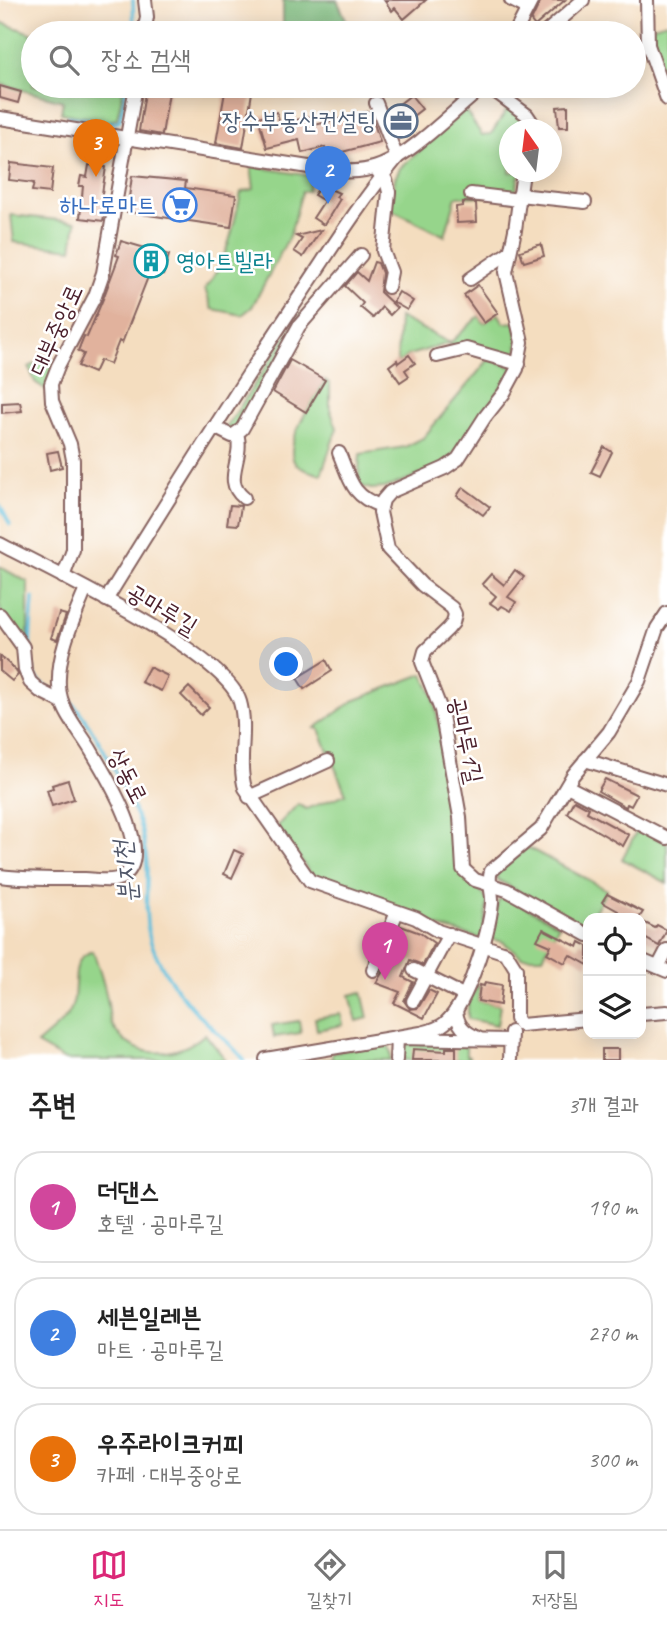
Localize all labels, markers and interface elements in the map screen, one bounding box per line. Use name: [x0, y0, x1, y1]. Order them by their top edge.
search box: [21, 21, 646, 98]
icon: search: [45, 41, 83, 79]
text: 장소 검색: [101, 43, 191, 76]
office icon: 장수부동산컨설팅: [382, 102, 420, 140]
place label: 장수부동산컨설팅: [222, 106, 376, 136]
pin: 3: [73, 119, 119, 177]
north arrow: [499, 119, 562, 182]
pin: 2: [305, 146, 351, 204]
supermarket icon: 하나로마트: [161, 186, 199, 224]
place label: 하나로마트: [59, 190, 156, 220]
building icon: 영아트빌라: [132, 242, 170, 280]
place label: 영아트빌라: [176, 246, 273, 276]
street label: 대부중앙로: [23, 280, 89, 380]
street label: 공마루길: [121, 576, 203, 642]
your location: [269, 647, 303, 681]
street label: 공마루1길: [442, 694, 490, 786]
street label: 상동로: [101, 743, 155, 809]
water label: 분지천: [105, 836, 145, 905]
map controls: [583, 913, 646, 1039]
button: locate: [583, 913, 646, 976]
pin: 1: [362, 922, 408, 980]
button: layers: [583, 976, 646, 1039]
text: 주변: [28, 1086, 76, 1124]
text: 3개 결과: [568, 1091, 639, 1120]
text: 더댄스: [97, 1175, 160, 1208]
text: 1: [48, 1193, 58, 1222]
text: 190 m: [588, 1193, 637, 1222]
text: 호텔 · 공마루길: [97, 1209, 223, 1238]
text: 세븐일레븐: [97, 1301, 202, 1334]
text: 2: [48, 1319, 58, 1348]
text: 270 m: [588, 1319, 637, 1348]
text: 마트 · 공마루길: [97, 1335, 223, 1364]
text: 우주라이크커피: [97, 1427, 243, 1460]
text: 3: [48, 1445, 58, 1474]
text: 300 m: [588, 1445, 637, 1474]
text: 카페 · 대부중앙로: [97, 1461, 242, 1490]
tab: 지도: [90, 1546, 128, 1613]
tab: 길찾기: [307, 1546, 352, 1613]
tab: 저장됨: [532, 1546, 577, 1613]

